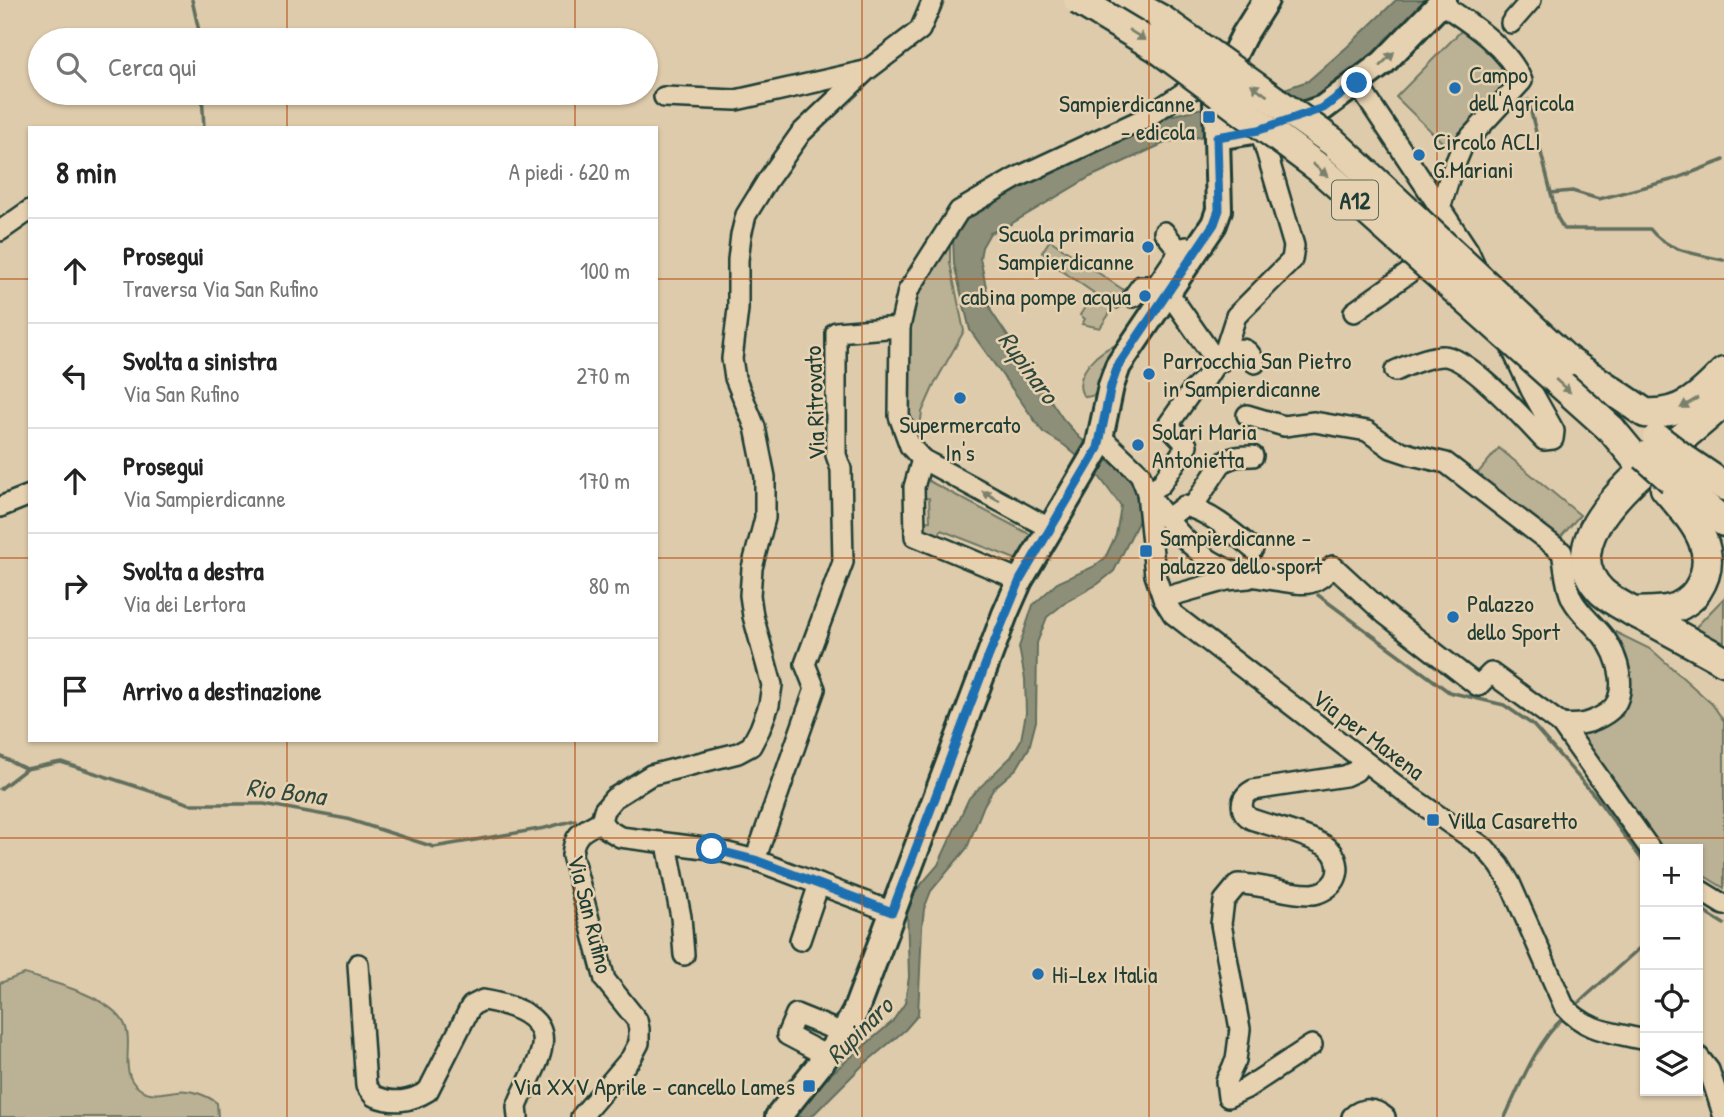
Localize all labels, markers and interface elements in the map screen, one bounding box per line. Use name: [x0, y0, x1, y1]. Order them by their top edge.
search box: [28, 28, 658, 105]
one-way arrow: [1127, 29, 1146, 41]
icon: search: [52, 48, 90, 86]
text: Cerca qui: [108, 49, 197, 84]
one-way arrow: [1378, 50, 1395, 67]
place label: Campo dell'Agricola: [1469, 58, 1574, 118]
route end: [1341, 67, 1372, 98]
marker: Campo dell'Agricola: [1447, 80, 1463, 96]
one-way arrow: [1250, 83, 1268, 97]
place label: Sampierdicanne - edicola: [1059, 87, 1195, 147]
marker: Sampierdicanne - edicola: [1201, 109, 1217, 125]
place label: Circolo ACLI G.Mariani: [1433, 125, 1541, 185]
marker: Circolo ACLI G.Mariani: [1411, 147, 1427, 163]
text: 8 min: [56, 152, 117, 192]
text: A piedi · 620 m: [509, 156, 630, 187]
one-way arrow: [1311, 162, 1329, 177]
road number: A12: [1332, 181, 1378, 220]
place label: Scuola primaria Sampierdicanne: [998, 217, 1134, 277]
text: Prosegui: [123, 238, 204, 273]
marker: Scuola primaria Sampierdicanne: [1140, 239, 1156, 255]
icon: ahead: [56, 252, 94, 290]
text: 100 m: [580, 255, 630, 286]
text: Traversa Via San Rufino: [123, 273, 318, 304]
place label: cabina pompe acqua: [961, 280, 1131, 312]
marker: cabina pompe acqua: [1137, 288, 1153, 304]
water label: Rupinaro: [990, 324, 1069, 413]
text: Svolta a sinistra: [123, 343, 277, 378]
place label: Parrocchia San Pietro in Sampierdicanne: [1163, 344, 1352, 404]
street label: Via Ritrovato: [796, 345, 832, 461]
icon: left: [56, 357, 94, 395]
text: 270 m: [577, 360, 630, 391]
marker: Parrocchia San Pietro in Sampierdicanne: [1141, 366, 1157, 382]
text: Via San Rufino: [123, 378, 239, 409]
one-way arrow: [1554, 378, 1571, 394]
marker: Supermercato In's: [952, 390, 968, 406]
one-way arrow: [1680, 397, 1699, 409]
place label: Supermercato In's: [899, 408, 1021, 468]
place label: Solari Maria Antonietta: [1152, 415, 1256, 475]
marker: Solari Maria Antonietta: [1130, 437, 1146, 453]
text: Prosegui: [123, 448, 204, 483]
icon: ahead: [56, 462, 94, 500]
text: 170 m: [579, 465, 630, 496]
text: Via Sampierdicanne: [123, 483, 286, 514]
one-way arrow: [981, 490, 1001, 502]
place label: Sampierdicanne - palazzo dello sport: [1160, 521, 1323, 581]
marker: Sampierdicanne - palazzo dello sport: [1138, 543, 1154, 559]
text: Svolta a destra: [123, 553, 264, 588]
icon: right: [56, 567, 94, 605]
text: 80 m: [589, 570, 630, 601]
place label: Palazzo dello Sport: [1467, 587, 1561, 647]
text: Via dei Lertora: [123, 588, 246, 619]
marker: Palazzo dello Sport: [1445, 609, 1461, 625]
icon: arrive: [56, 672, 94, 710]
text: Arrivo a destinazione: [123, 673, 321, 708]
street label: Via per Maxena: [1306, 681, 1432, 787]
water label: Rio Bona: [244, 769, 330, 814]
place label: Villa Casaretto: [1447, 804, 1578, 836]
marker: Villa Casaretto: [1425, 812, 1441, 828]
route start: [696, 833, 727, 864]
map controls: [1640, 844, 1703, 1096]
button: +: [1640, 844, 1703, 907]
street label: Via San Rufino: [561, 851, 621, 977]
button: −: [1640, 907, 1703, 970]
place label: Hi-Lex Italia: [1052, 958, 1158, 990]
marker: Hi-Lex Italia: [1030, 966, 1046, 982]
button: locate: [1640, 970, 1703, 1033]
water label: Rupinaro: [818, 987, 903, 1072]
button: layers: [1640, 1033, 1703, 1096]
place label: Via XXV Aprile - cancello Lames: [513, 1070, 795, 1102]
marker: Via XXV Aprile - cancello Lames: [801, 1078, 817, 1094]

